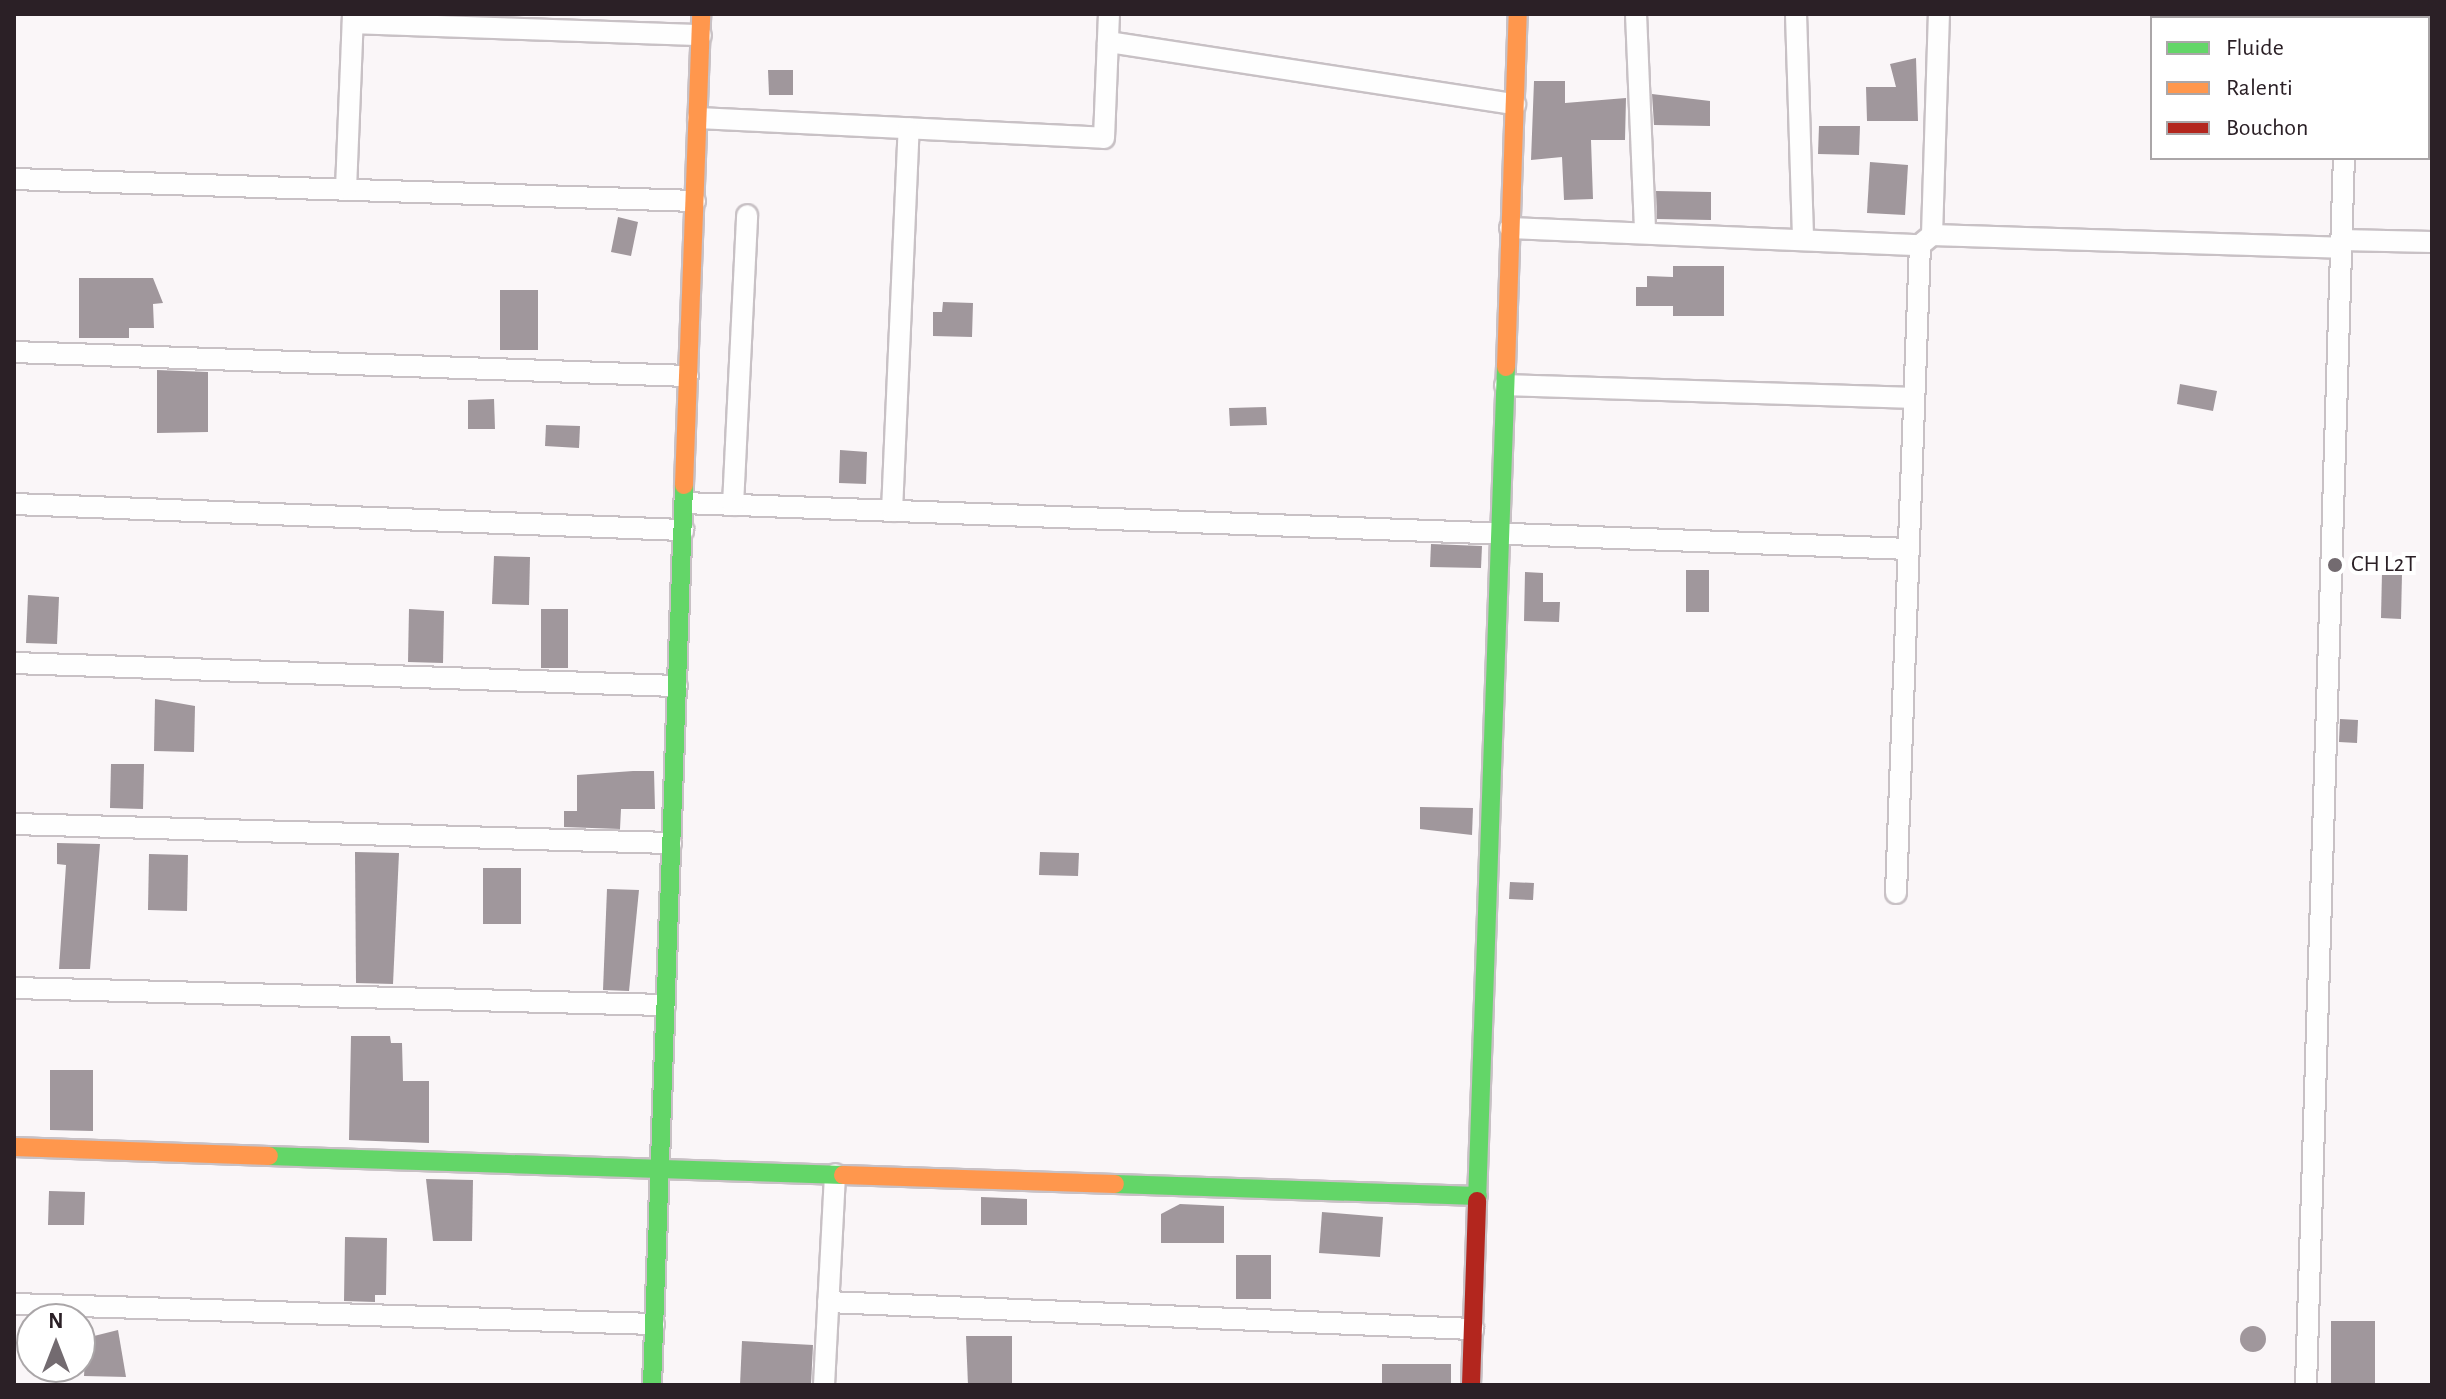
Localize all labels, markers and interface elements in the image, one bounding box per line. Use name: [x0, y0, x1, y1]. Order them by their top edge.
legend: [2150, 16, 2430, 160]
text: Fluide: [2226, 36, 2284, 60]
text: Ralenti: [2226, 76, 2293, 100]
text: Bouchon: [2226, 116, 2308, 140]
place label: CH L2T: [2351, 551, 2417, 579]
marker: CH L2T: [2326, 556, 2344, 574]
north arrow: [16, 1303, 96, 1383]
text: N: [48, 1310, 64, 1332]

